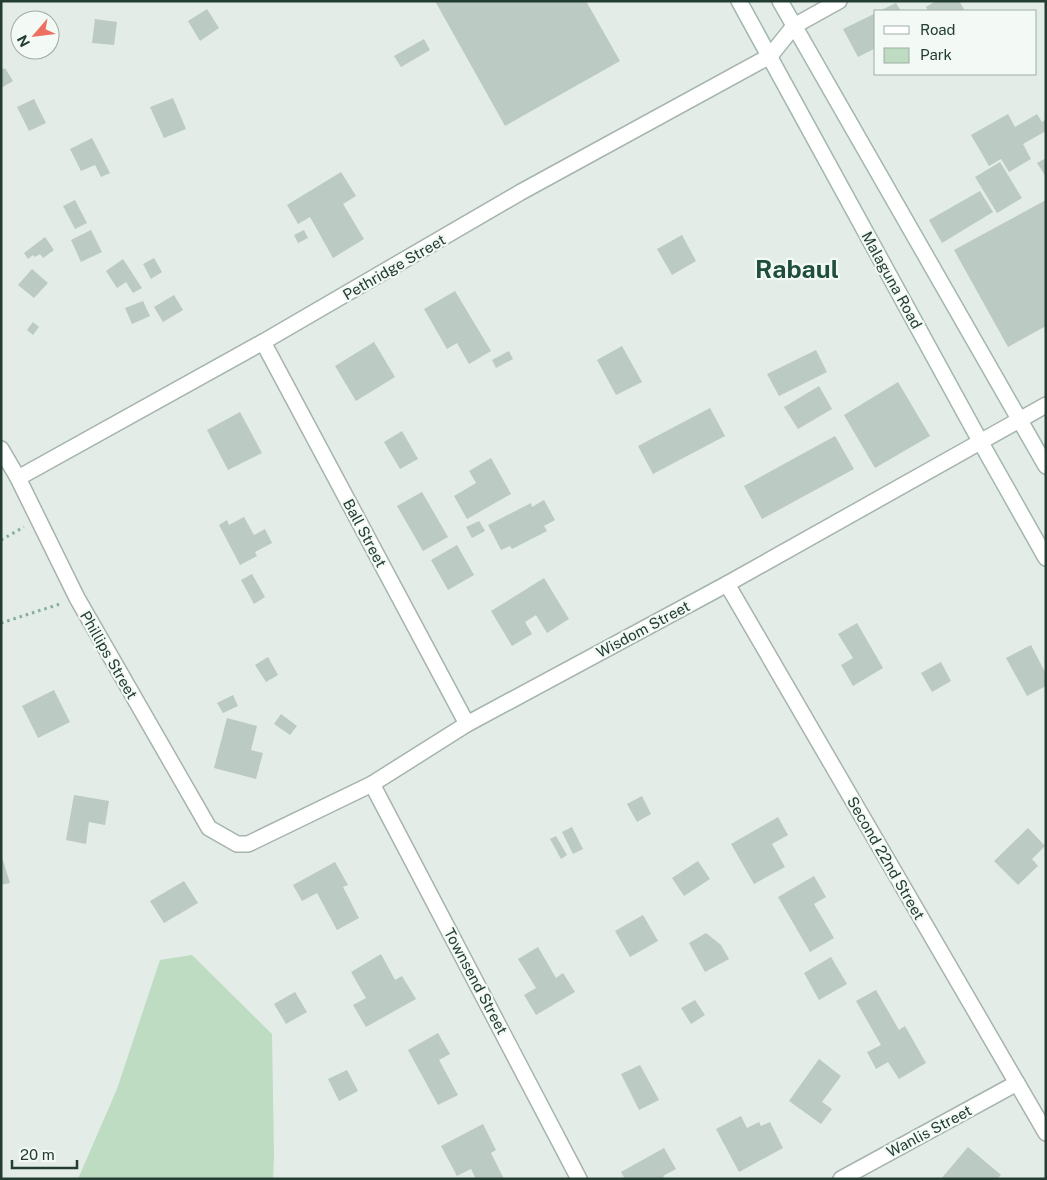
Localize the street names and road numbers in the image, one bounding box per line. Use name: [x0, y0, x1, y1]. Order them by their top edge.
street label: Malaguna Road: [858, 229, 926, 331]
street label: Pethridge Street: [340, 231, 448, 303]
street label: Ball Street: [340, 496, 390, 570]
street label: Wisdom Street: [593, 597, 693, 661]
street label: Phillips Street: [77, 608, 141, 702]
street label: Second 22nd Street: [844, 793, 928, 923]
street label: Townsend Street: [441, 925, 511, 1037]
street label: Wanlis Street: [884, 1101, 975, 1161]

